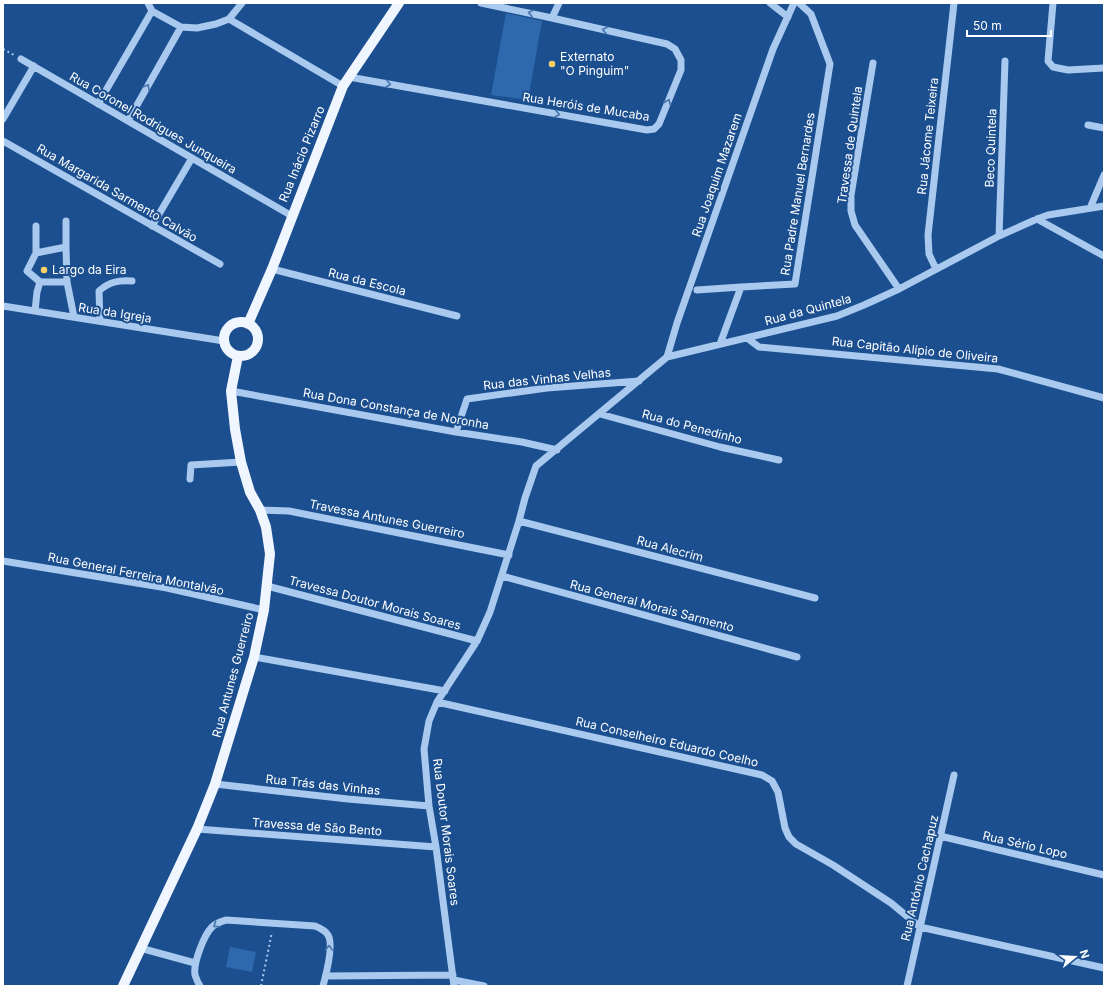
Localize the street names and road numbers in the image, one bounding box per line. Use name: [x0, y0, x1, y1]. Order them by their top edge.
street label: Rua Coronel Rodrigues Junqueira: [67, 69, 239, 177]
street label: Rua Jácome Teixeira: [914, 77, 941, 195]
street label: Travessa de Quintela: [834, 85, 865, 205]
street label: Rua Heróis de Mucaba: [521, 89, 651, 124]
street label: Rua Inácio Pizarro: [275, 103, 328, 204]
street label: Beco Quintela: [982, 108, 999, 188]
street label: Rua Joaquim Mazarem: [688, 111, 745, 239]
street label: Rua Padre Manuel Bernardes: [777, 111, 818, 276]
street label: Rua Margarida Sarmento Calvão: [34, 140, 200, 245]
street label: Rua da Escola: [327, 265, 408, 298]
street label: Rua da Quintela: [763, 291, 853, 328]
street label: Rua da Igreja: [77, 299, 153, 326]
street label: Rua Capitão Alípio de Oliveira: [831, 333, 999, 366]
street label: Rua das Vinhas Velhas: [482, 364, 612, 393]
street label: Rua Dona Constança de Noronha: [302, 385, 490, 432]
street label: Rua do Penedinho: [640, 406, 744, 447]
street label: Travessa Antunes Guerreiro: [308, 496, 466, 541]
street label: Rua Alecrim: [635, 532, 705, 565]
street label: Rua General Ferreira Montalvão: [47, 549, 225, 598]
street label: Travessa Doutor Morais Soares: [287, 572, 463, 633]
street label: Rua General Morais Sarmento: [568, 576, 736, 635]
street label: Rua Antunes Guerreiro: [209, 611, 256, 739]
street label: Rua Conselheiro Eduardo Coelho: [574, 713, 760, 770]
street label: Rua Doutor Morais Soares: [430, 758, 463, 906]
street label: Rua Trás das Vinhas: [265, 771, 381, 798]
street label: Rua António Cachapuz: [898, 813, 941, 942]
street label: Travessa de São Bento: [252, 814, 382, 839]
street label: Rua Sério Lopo: [981, 827, 1069, 862]

